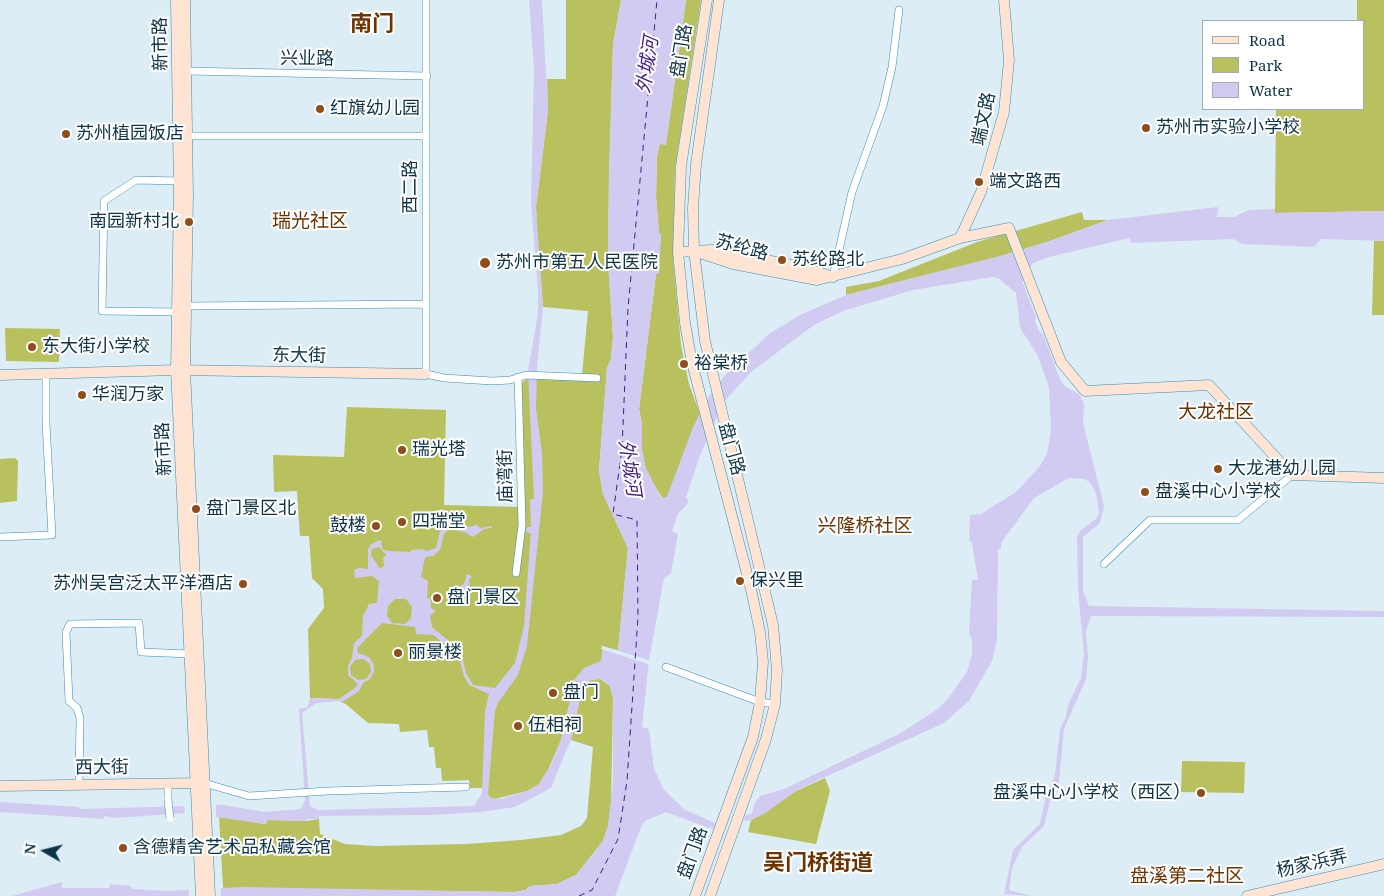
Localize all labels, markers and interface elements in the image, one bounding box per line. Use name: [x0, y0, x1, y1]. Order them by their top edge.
district label: 南门: [350, 12, 394, 38]
street label: 新市路: [150, 17, 172, 71]
legend: [1202, 20, 1364, 110]
street label: 盘门路: [667, 23, 697, 79]
text: Road: [1249, 30, 1285, 50]
water label: 外城河: [632, 35, 664, 95]
street label: 兴业路: [280, 48, 334, 70]
text: Park: [1249, 55, 1282, 75]
text: Water: [1249, 80, 1292, 100]
street label: 端文路: [968, 90, 1000, 148]
place label: 红旗幼儿园: [330, 98, 420, 120]
marker: 红旗幼儿园: [314, 103, 326, 115]
place label: 苏州市实验小学校: [1156, 117, 1300, 139]
marker: 苏州市实验小学校: [1140, 122, 1152, 134]
place label: 苏州植园饭店: [76, 123, 184, 145]
marker: 苏州植园饭店: [60, 128, 72, 140]
street label: 西二路: [400, 160, 422, 214]
place label: 端文路西: [989, 171, 1061, 193]
marker: 端文路西: [973, 176, 985, 188]
place label: 南园新村北: [89, 211, 179, 233]
district label: 瑞光社区: [272, 211, 348, 233]
marker: 南园新村北: [183, 216, 195, 228]
street label: 苏纶路: [713, 231, 771, 265]
place label: 苏纶路北: [792, 249, 864, 271]
place label: 苏州市第五人民医院: [496, 252, 658, 274]
marker: 苏纶路北: [776, 254, 788, 266]
marker: 苏州市第五人民医院: [478, 256, 492, 270]
place label: 东大街小学校: [42, 336, 150, 358]
marker: 东大街小学校: [26, 341, 38, 353]
street label: 东大街: [272, 345, 326, 367]
place label: 裕棠桥: [694, 353, 748, 375]
marker: 裕棠桥: [678, 358, 690, 370]
place label: 华润万家: [92, 384, 164, 406]
marker: 华润万家: [76, 389, 88, 401]
district label: 大龙社区: [1178, 402, 1254, 424]
street label: 盘门路: [714, 420, 748, 478]
street label: 新市路: [152, 421, 176, 477]
water label: 外城河: [613, 438, 645, 498]
place label: 瑞光塔: [412, 439, 466, 461]
marker: 瑞光塔: [396, 444, 408, 456]
street label: 庙湾街: [495, 449, 517, 503]
place label: 大龙港幼儿园: [1228, 458, 1336, 480]
marker: 大龙港幼儿园: [1212, 463, 1224, 475]
place label: 盘溪中心小学校: [1155, 481, 1281, 503]
marker: 盘溪中心小学校: [1139, 486, 1151, 498]
place label: 盘门景区北: [206, 498, 296, 520]
marker: 盘门景区北: [190, 503, 202, 515]
place label: 四瑞堂: [412, 511, 466, 533]
place label: 鼓楼: [330, 515, 366, 537]
marker: 四瑞堂: [396, 516, 408, 528]
district label: 兴隆桥社区: [818, 516, 912, 538]
marker: 鼓楼: [370, 520, 382, 532]
place label: 保兴里: [750, 570, 804, 592]
place label: 苏州吴宫泛太平洋酒店: [53, 573, 233, 595]
marker: 保兴里: [734, 575, 746, 587]
marker: 苏州吴宫泛太平洋酒店: [237, 578, 249, 590]
place label: 盘门景区: [447, 587, 519, 609]
marker: 盘门景区: [431, 592, 443, 604]
place label: 丽景楼: [408, 642, 462, 664]
marker: 丽景楼: [392, 647, 404, 659]
place label: 盘门: [563, 682, 599, 704]
marker: 盘门: [547, 687, 559, 699]
place label: 伍相祠: [528, 715, 582, 737]
marker: 伍相祠: [512, 720, 524, 732]
street label: 西大街: [75, 757, 129, 779]
place label: 盘溪中心小学校（西区）: [993, 782, 1191, 804]
marker: 盘溪中心小学校（西区）: [1195, 787, 1207, 799]
street label: 盘门路: [674, 824, 712, 882]
north arrow: [20, 826, 70, 876]
place label: 含德精舍艺术品私藏会馆: [133, 837, 331, 859]
text: N: [19, 842, 40, 856]
marker: 含德精舍艺术品私藏会馆: [117, 842, 129, 854]
street label: 杨家浜弄: [1274, 845, 1350, 883]
district label: 吴门桥街道: [763, 851, 873, 877]
district label: 盘溪第二社区: [1130, 866, 1244, 888]

